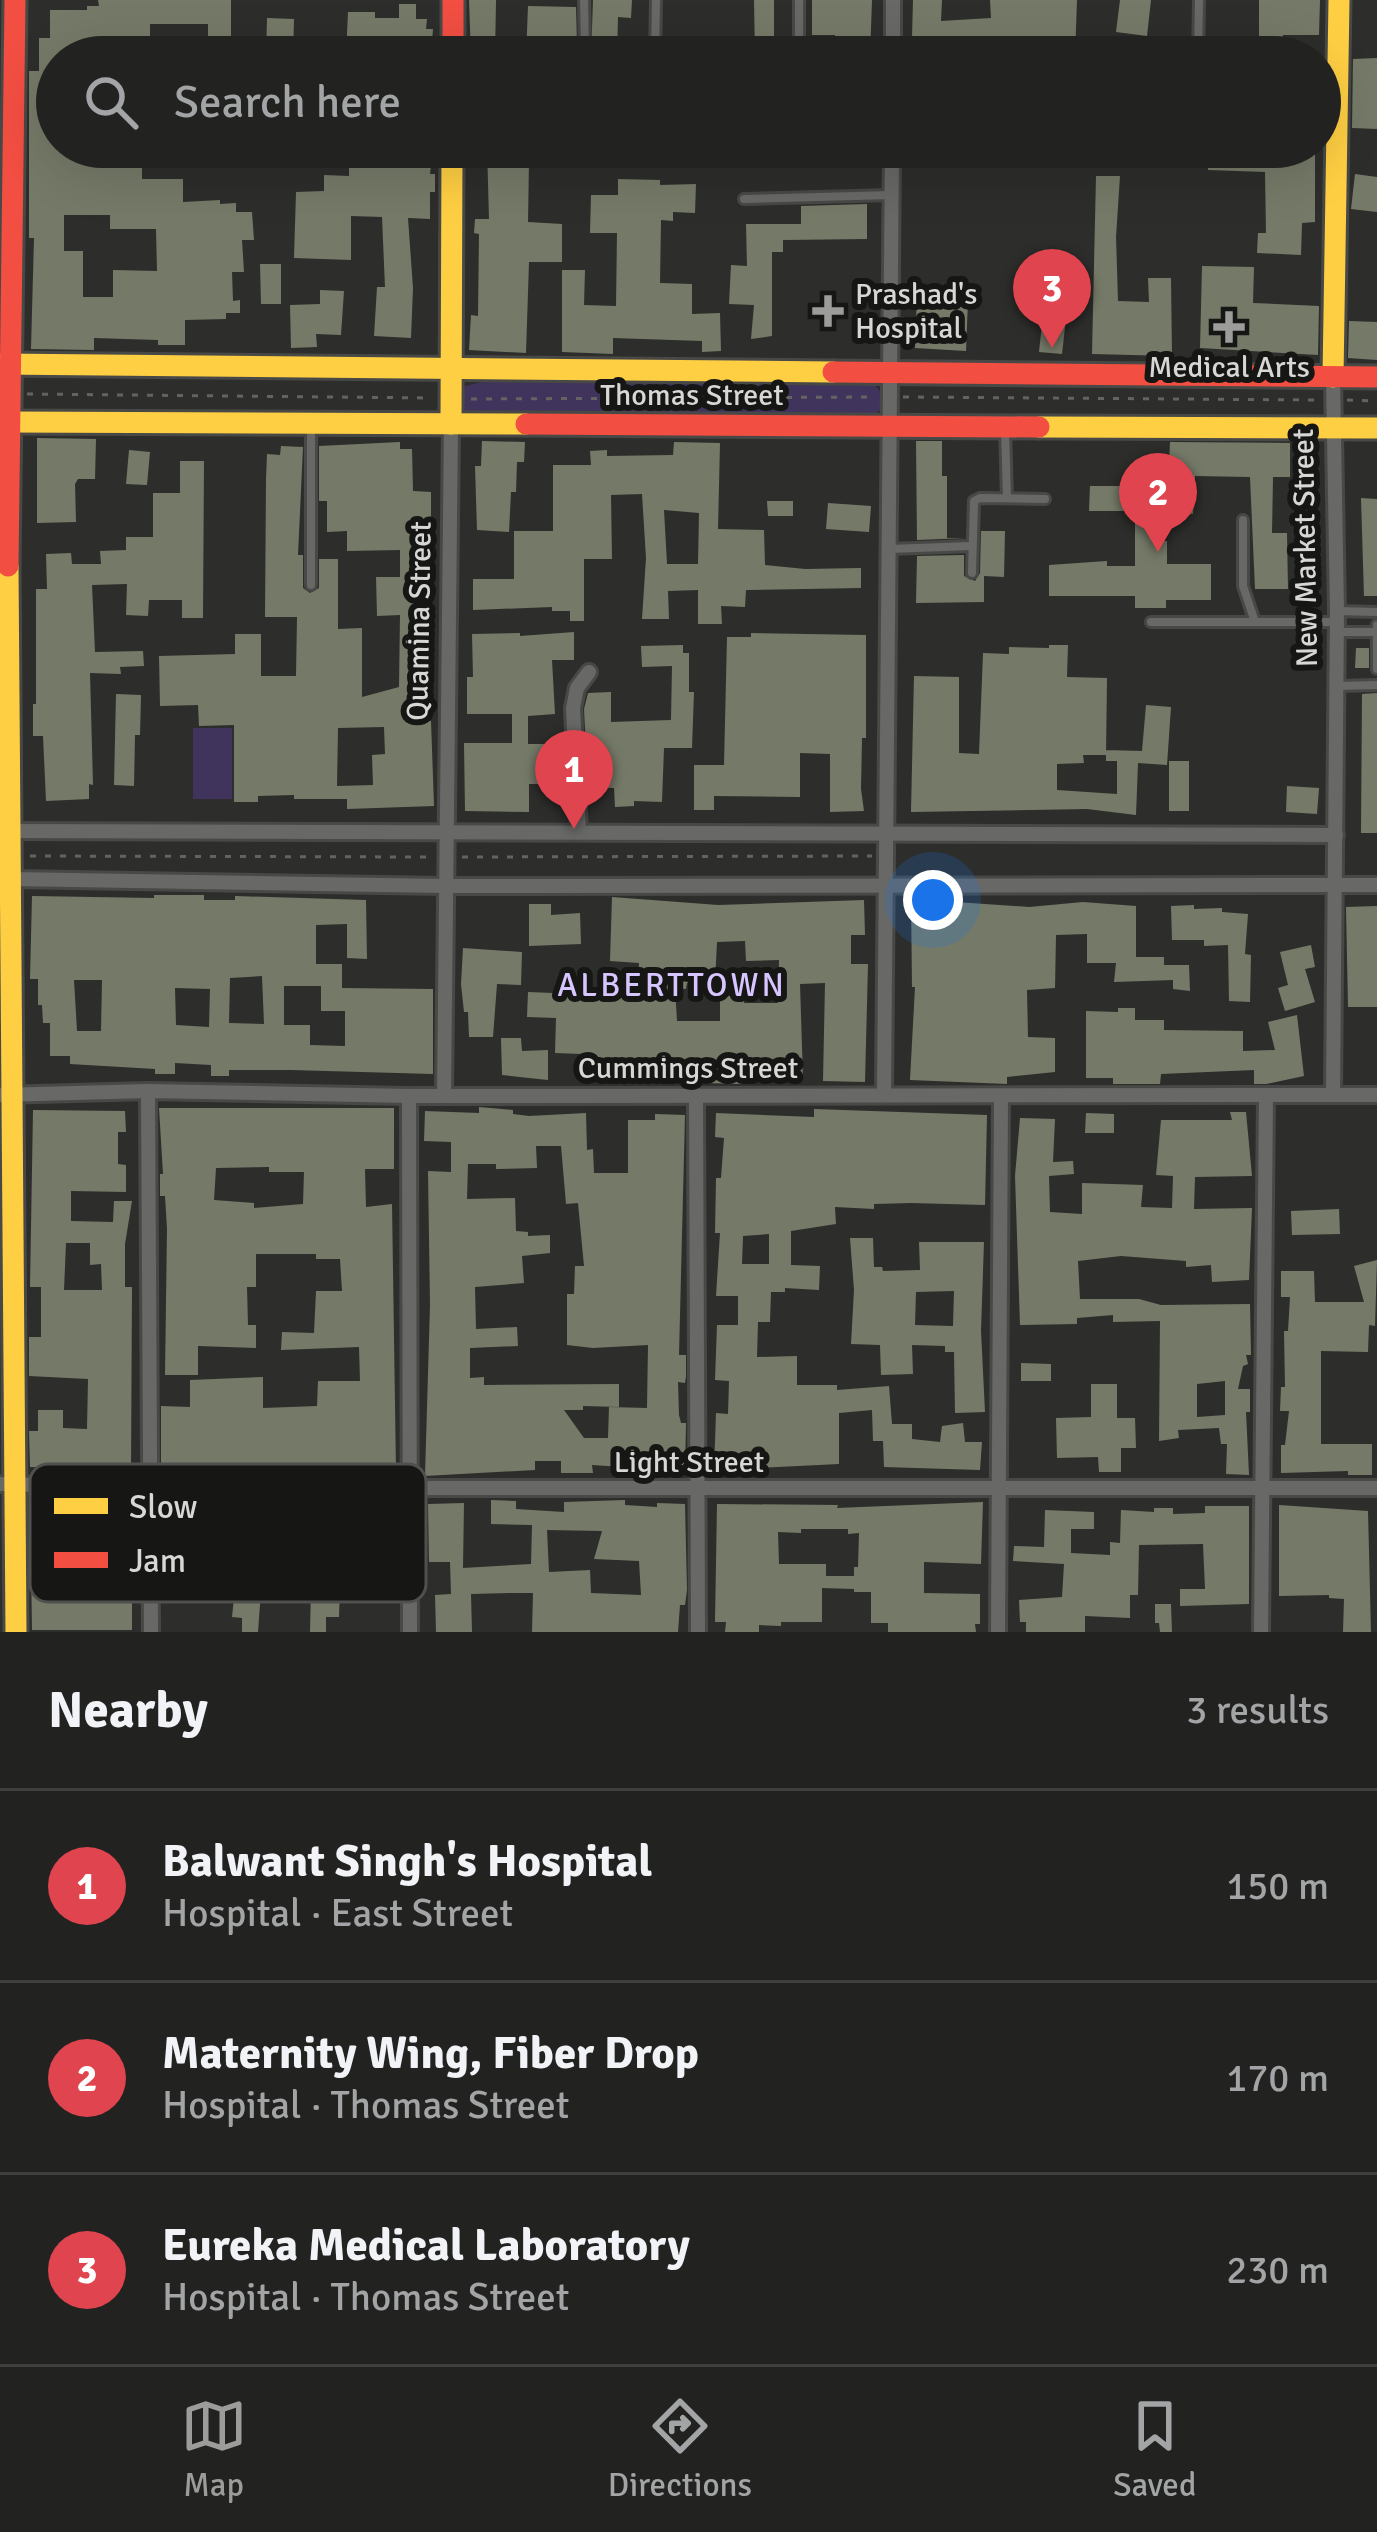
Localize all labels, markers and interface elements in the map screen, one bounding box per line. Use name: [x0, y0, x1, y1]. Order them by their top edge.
search box: [36, 36, 1341, 168]
icon: search: [78, 69, 144, 135]
text: Search here: [174, 75, 401, 130]
pin: 3: [1013, 249, 1091, 348]
place label: Prashad's Hospital: [855, 276, 977, 347]
marker: Prashad's Hospital: [812, 295, 844, 327]
marker: Medical Arts: [1213, 311, 1245, 343]
place label: Medical Arts: [1148, 349, 1310, 386]
street label: Thomas Street: [600, 377, 784, 414]
street label: New Market Street: [1285, 428, 1326, 668]
pin: 2: [1119, 453, 1197, 552]
street label: Quamina Street: [399, 521, 440, 721]
pin: 1: [535, 730, 613, 829]
your location: [903, 870, 963, 930]
district label: ALBERTTOWN: [557, 965, 787, 1006]
street label: Cummings Street: [578, 1050, 798, 1087]
street label: Light Street: [614, 1444, 764, 1481]
legend: [30, 1464, 426, 1602]
text: Slow: [129, 1487, 198, 1528]
text: Jam: [129, 1541, 186, 1582]
text: Nearby: [48, 1679, 208, 1742]
text: 3 results: [1186, 1686, 1329, 1734]
text: Balwant Singh's Hospital: [162, 1834, 652, 1889]
text: 1: [76, 1862, 98, 1910]
text: 150 m: [1226, 1862, 1329, 1910]
text: Hospital · East Street: [162, 1889, 513, 1937]
text: Maternity Wing, Fiber Drop: [162, 2026, 699, 2081]
text: 2: [76, 2054, 98, 2102]
text: 170 m: [1226, 2054, 1329, 2102]
text: Hospital · Thomas Street: [162, 2081, 569, 2129]
text: Eureka Medical Laboratory: [162, 2218, 690, 2273]
text: 3: [76, 2246, 98, 2294]
text: 230 m: [1226, 2246, 1329, 2294]
text: Hospital · Thomas Street: [162, 2273, 569, 2321]
tab: Map: [181, 2393, 247, 2506]
tab: Directions: [608, 2393, 752, 2506]
tab: Saved: [1113, 2393, 1196, 2506]

